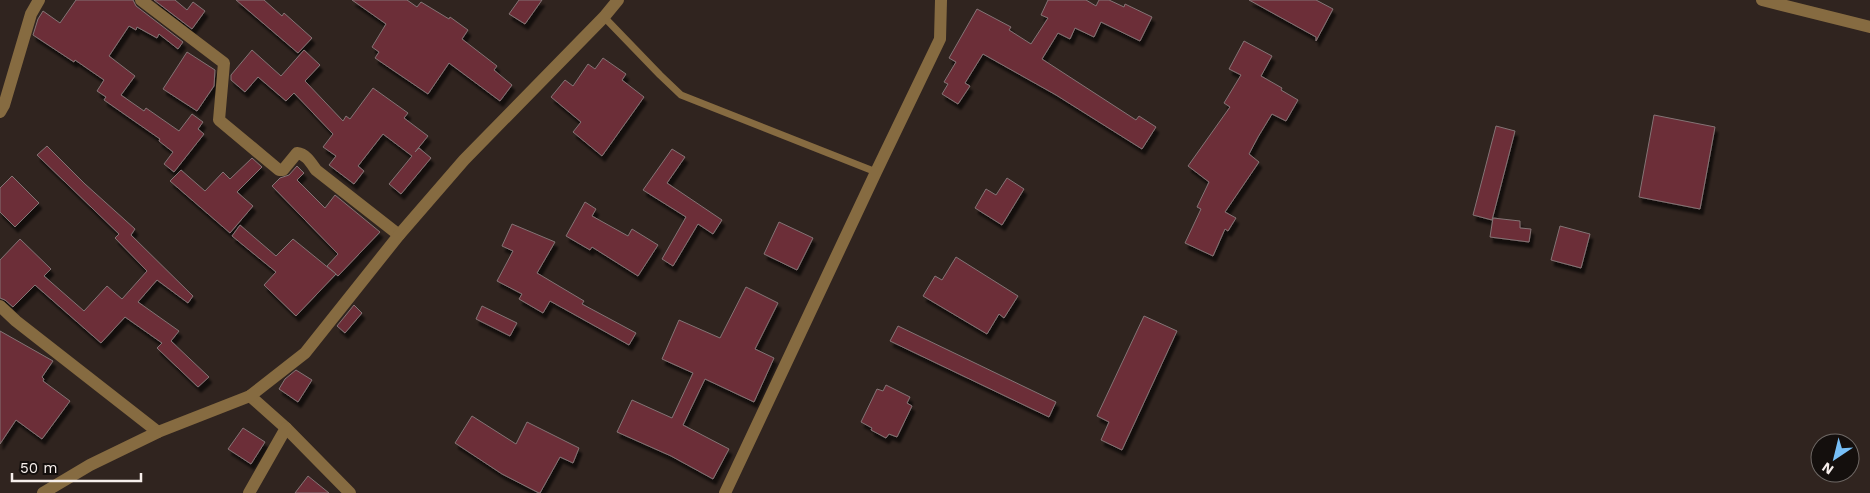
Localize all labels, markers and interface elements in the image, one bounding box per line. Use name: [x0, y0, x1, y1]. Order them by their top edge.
north arrow: [1810, 433, 1860, 483]
scale bar: [12, 450, 141, 482]
text: 50 m: [20, 459, 57, 477]
text: N: [1819, 459, 1836, 478]

